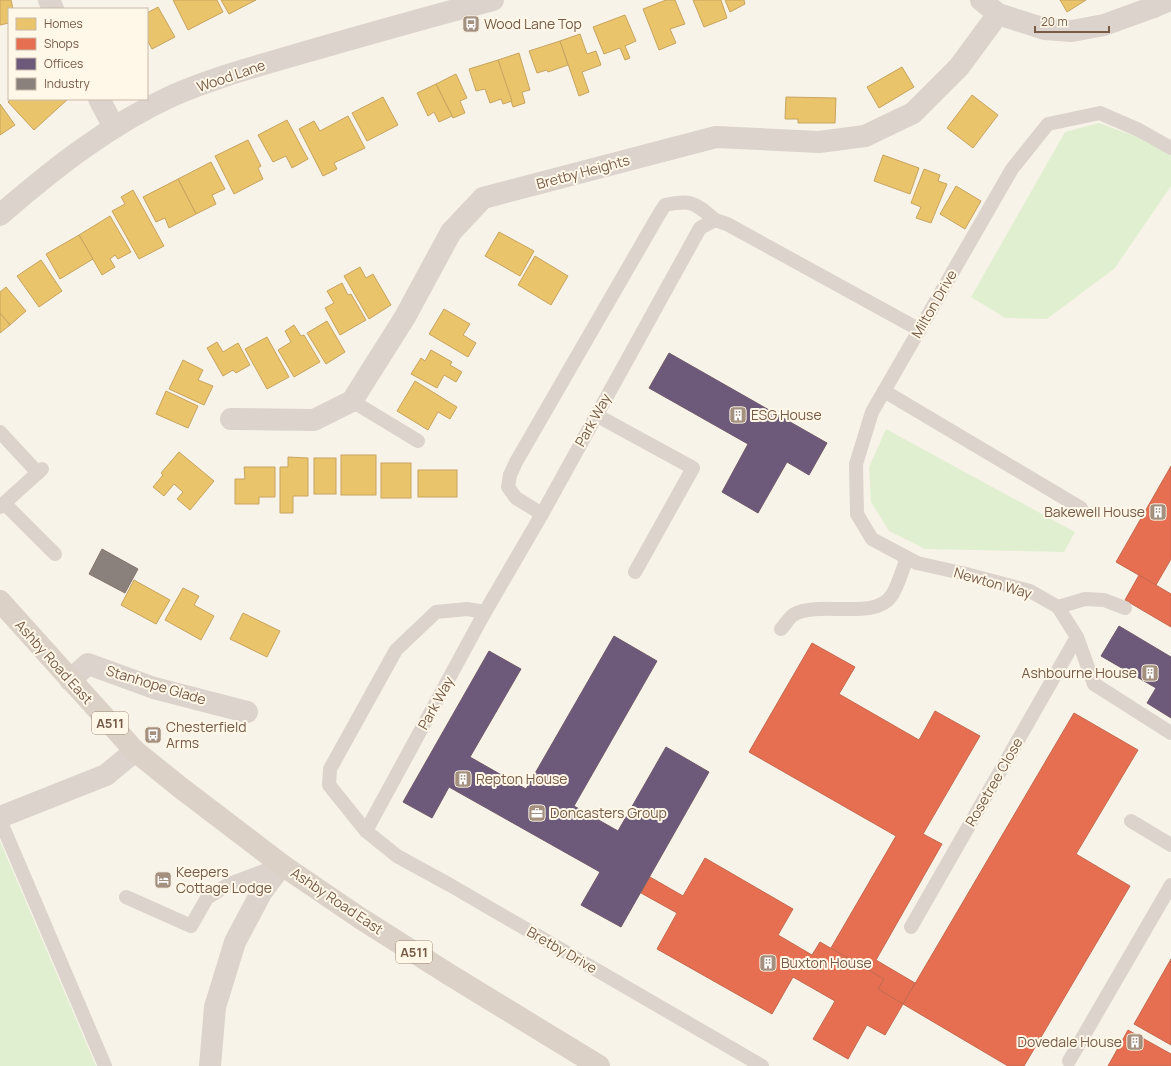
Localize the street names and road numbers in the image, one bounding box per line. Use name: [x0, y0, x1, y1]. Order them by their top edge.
street label: Wood Lane: [194, 55, 268, 96]
street label: Bretby Heights: [534, 150, 632, 193]
street label: Milton Drive: [906, 266, 961, 341]
street label: Park Way: [570, 389, 615, 450]
street label: Newton Way: [952, 562, 1035, 603]
street label: Ashby Road East: [11, 615, 98, 708]
street label: Stanhope Glade: [104, 660, 208, 709]
street label: Park Way: [413, 672, 458, 733]
road number: A511: [92, 712, 128, 734]
street label: Rosetree Close: [961, 734, 1027, 829]
street label: Ashby Road East: [287, 863, 387, 939]
street label: Bretby Drive: [524, 922, 601, 977]
road number: A511: [396, 941, 432, 963]

